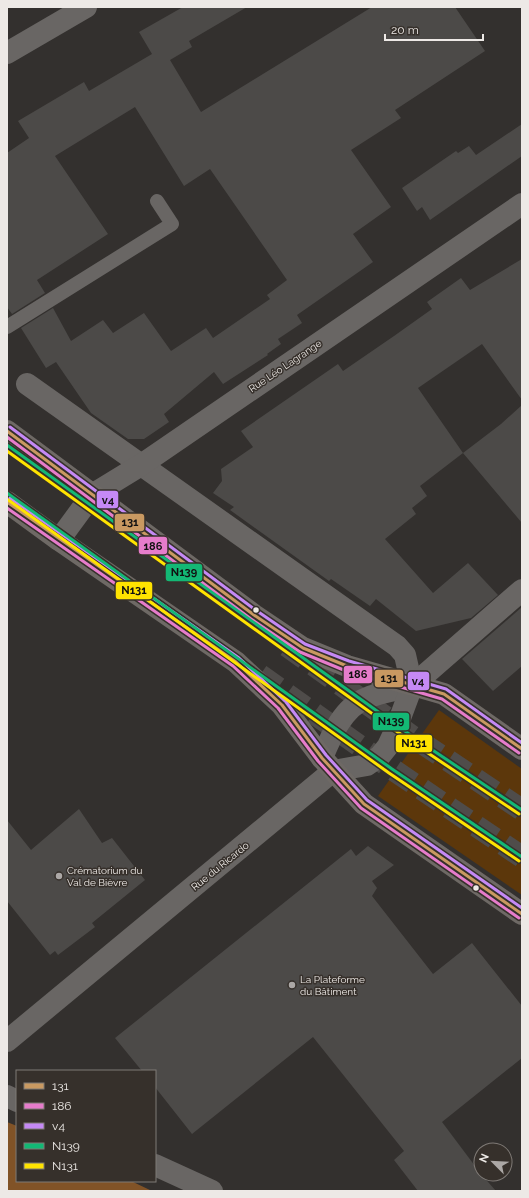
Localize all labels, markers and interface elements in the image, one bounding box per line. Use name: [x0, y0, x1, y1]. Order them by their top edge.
scale bar: [385, 16, 483, 42]
text: 20 m: [391, 23, 419, 37]
street label: Rue Léo Lagrange: [247, 338, 323, 394]
line badge: v4: [96, 490, 119, 509]
text: v4: [102, 494, 114, 507]
line badge: 131: [114, 513, 145, 532]
text: 131: [121, 516, 139, 529]
line badge: 186: [138, 536, 168, 555]
text: 186: [144, 540, 163, 553]
line badge: N139: [165, 563, 203, 582]
text: N139: [171, 566, 198, 579]
line badge: N131: [115, 581, 153, 600]
text: N131: [121, 584, 147, 597]
unlabelled marker: [251, 605, 261, 615]
line badge: 186: [343, 665, 373, 684]
text: 186: [349, 668, 368, 681]
line badge: 131: [374, 669, 404, 688]
line badge: v4: [407, 671, 430, 691]
text: 131: [380, 672, 398, 685]
text: v4: [412, 675, 424, 688]
line badge: N139: [372, 712, 410, 731]
text: N139: [378, 715, 405, 728]
line badge: N131: [395, 734, 433, 753]
text: N131: [401, 737, 427, 750]
street label: Rue du Ricardo: [189, 839, 251, 893]
place label: Crématorium du Val de Bièvre: [67, 865, 142, 888]
marker: Crématorium du Val de Bièvre: [54, 871, 64, 881]
unlabelled marker: [471, 883, 481, 893]
place label: La Plateforme du Bâtiment: [300, 974, 365, 997]
marker: La Plateforme du Bâtiment: [287, 980, 297, 990]
legend: [16, 1070, 156, 1182]
text: 131: [52, 1079, 69, 1093]
text: 186: [52, 1099, 72, 1113]
text: v4: [52, 1119, 65, 1133]
text: N139: [52, 1139, 80, 1153]
north arrow: [473, 1142, 513, 1182]
text: N: [477, 1152, 492, 1165]
text: N131: [52, 1159, 78, 1173]

